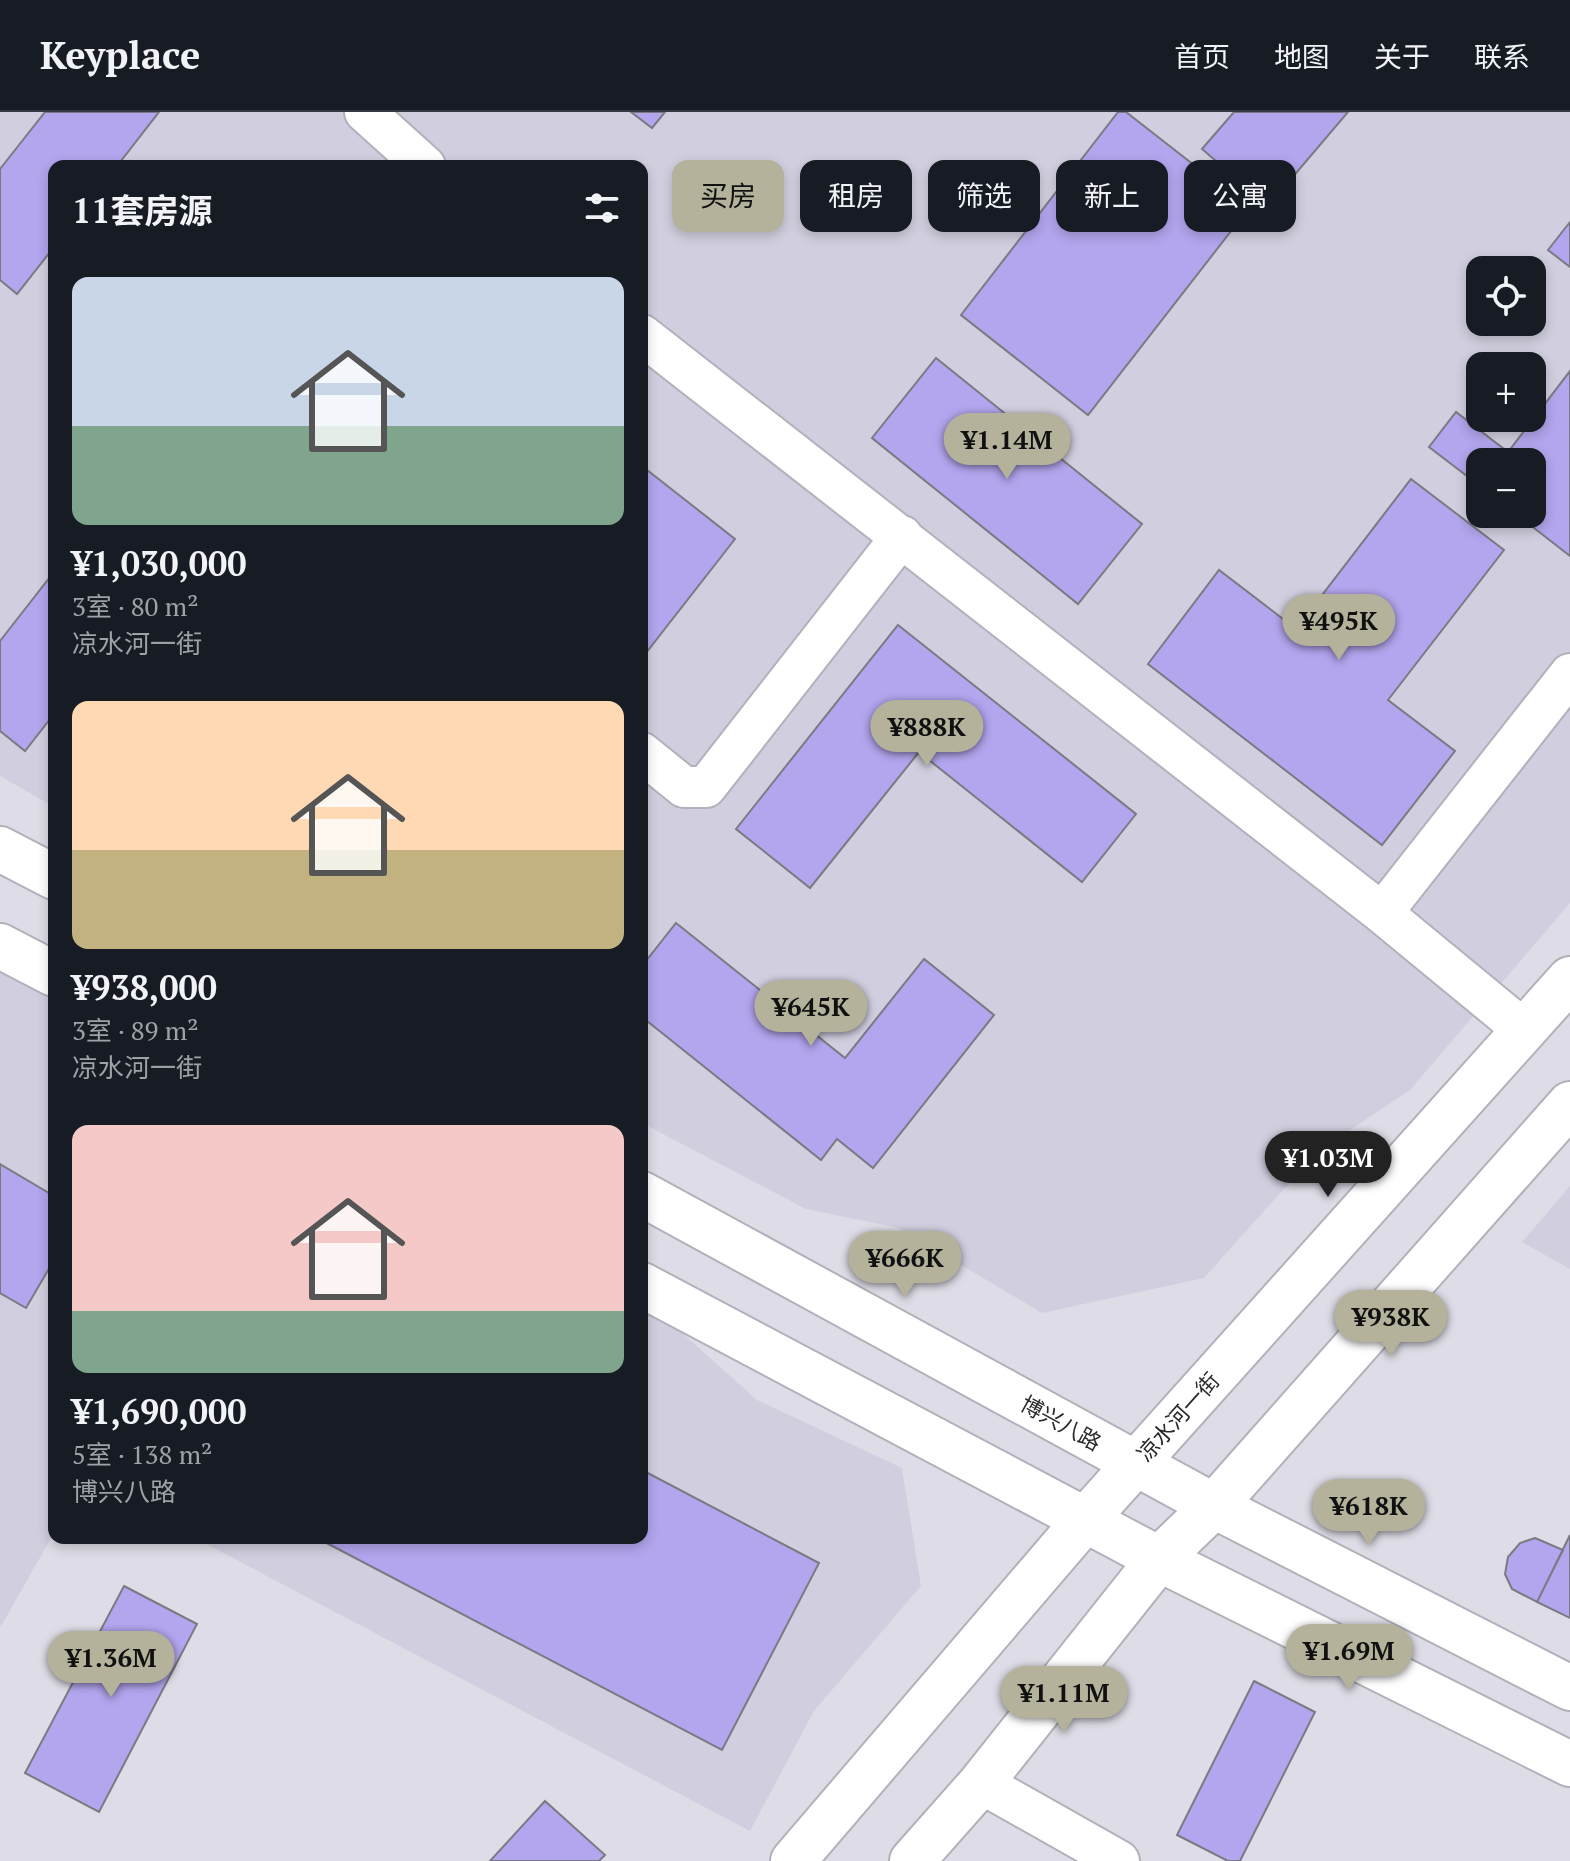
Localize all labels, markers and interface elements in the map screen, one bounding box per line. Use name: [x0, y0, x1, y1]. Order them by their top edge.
text: Keyplace: [40, 30, 200, 80]
text: 首页: [1174, 38, 1230, 75]
text: 地图: [1274, 38, 1330, 75]
text: 关于: [1374, 38, 1430, 75]
text: 联系: [1474, 38, 1530, 75]
chip: 买房: [672, 160, 784, 232]
chip: 租房: [800, 160, 912, 232]
chip: 筛选: [928, 160, 1040, 232]
chip: 新上: [1056, 160, 1168, 232]
chip: 公寓: [1184, 160, 1296, 232]
icon: filters: [580, 186, 624, 230]
text: 11套房源: [72, 188, 212, 233]
map controls: [1466, 256, 1546, 528]
button: locate: [1466, 256, 1546, 336]
icon: home: [276, 329, 420, 473]
button: +: [1466, 352, 1546, 432]
pin: ¥1.14M: [942, 413, 1072, 481]
text: ¥1.14M: [962, 422, 1052, 456]
button: −: [1466, 448, 1546, 528]
text: ¥1,030,000: [72, 541, 247, 586]
text: 3室 · 80 m²: [72, 589, 198, 623]
pin: ¥495K: [1283, 594, 1395, 662]
text: ¥495K: [1300, 603, 1378, 637]
text: 凉水河一街: [72, 626, 202, 660]
pin: ¥888K: [871, 700, 983, 768]
text: ¥888K: [888, 709, 966, 743]
icon: home: [276, 753, 420, 897]
text: ¥938,000: [72, 965, 217, 1010]
pin: ¥645K: [755, 980, 867, 1048]
text: ¥645K: [772, 989, 850, 1023]
text: 3室 · 89 m²: [72, 1013, 198, 1047]
text: 凉水河一街: [72, 1050, 202, 1084]
pin: ¥1.03M: [1263, 1131, 1393, 1199]
text: ¥1.03M: [1283, 1140, 1373, 1174]
icon: home: [276, 1177, 420, 1321]
pin: ¥666K: [849, 1231, 961, 1299]
text: ¥666K: [866, 1240, 944, 1274]
pin: ¥938K: [1335, 1290, 1447, 1358]
text: ¥938K: [1352, 1299, 1430, 1333]
street label: 凉水河一街: [1130, 1366, 1225, 1467]
text: ¥1,690,000: [72, 1389, 247, 1434]
street label: 博兴八路: [1016, 1389, 1107, 1457]
text: 5室 · 138 m²: [72, 1437, 212, 1471]
text: 博兴八路: [72, 1474, 176, 1508]
pin: ¥618K: [1313, 1479, 1425, 1547]
text: ¥618K: [1330, 1488, 1408, 1522]
pin: ¥1.69M: [1284, 1624, 1414, 1692]
pin: ¥1.36M: [46, 1631, 176, 1699]
text: ¥1.69M: [1304, 1633, 1394, 1667]
text: ¥1.36M: [66, 1640, 156, 1674]
pin: ¥1.11M: [999, 1666, 1129, 1734]
text: ¥1.11M: [1019, 1675, 1109, 1709]

